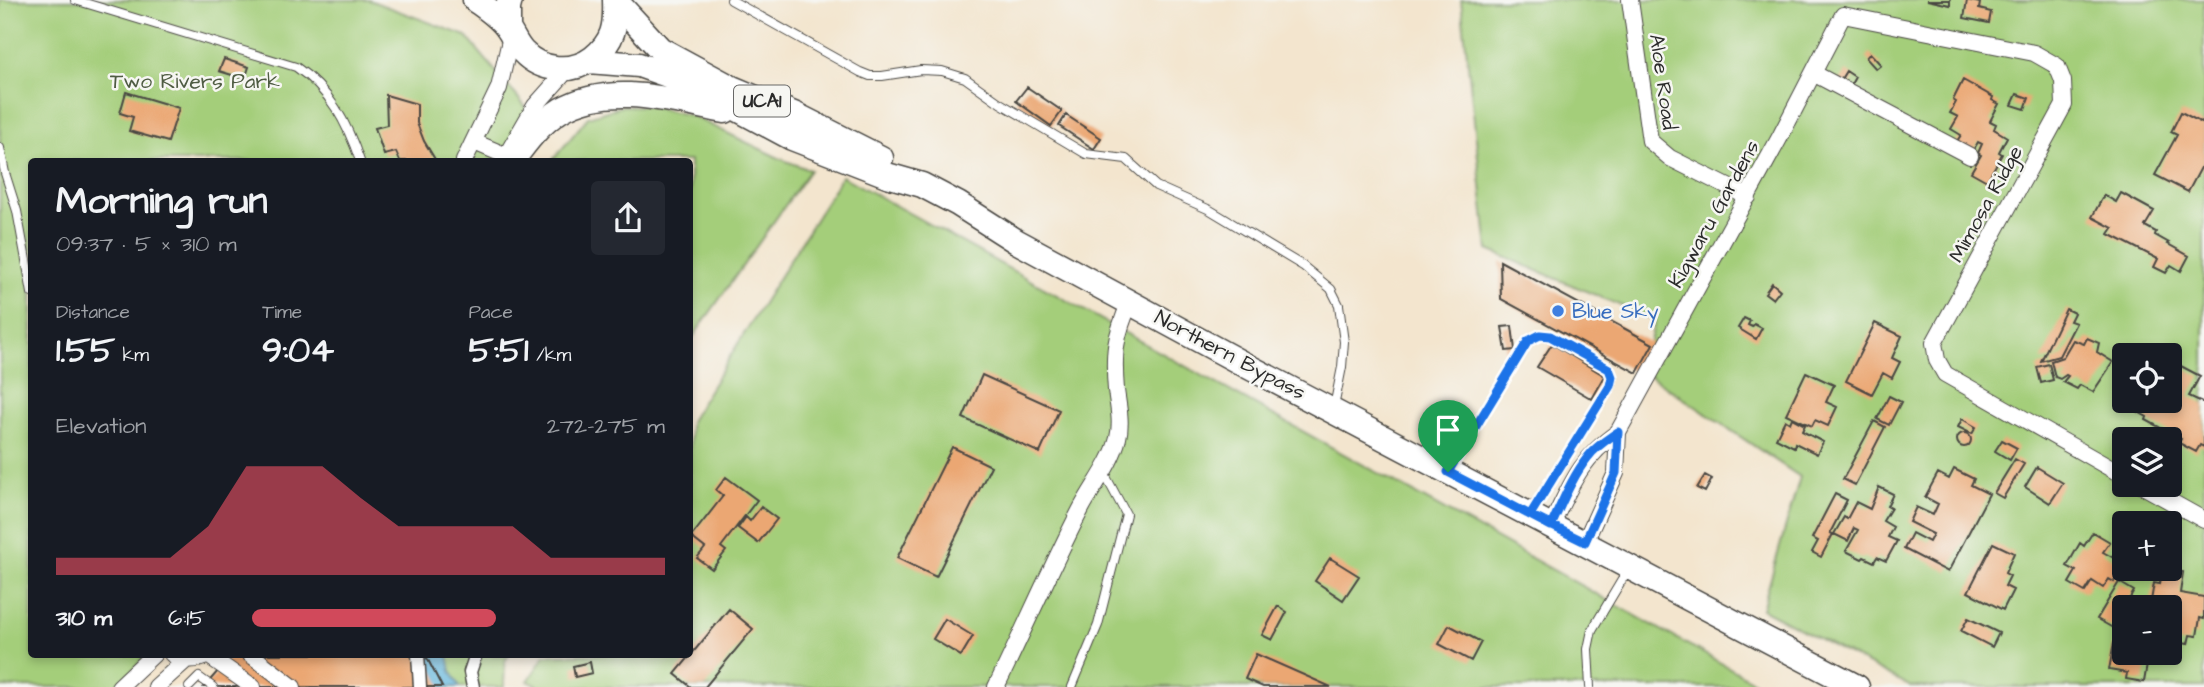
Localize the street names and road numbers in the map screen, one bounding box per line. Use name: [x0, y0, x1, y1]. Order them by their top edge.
street label: Aloe Road: [1642, 32, 1684, 132]
road number: UCA1: [734, 86, 790, 116]
street label: Kigwaru Gardens: [1661, 135, 1768, 294]
street label: Mimosa Ridge: [1942, 140, 2032, 269]
street label: Northern Bypass: [1148, 303, 1311, 409]

